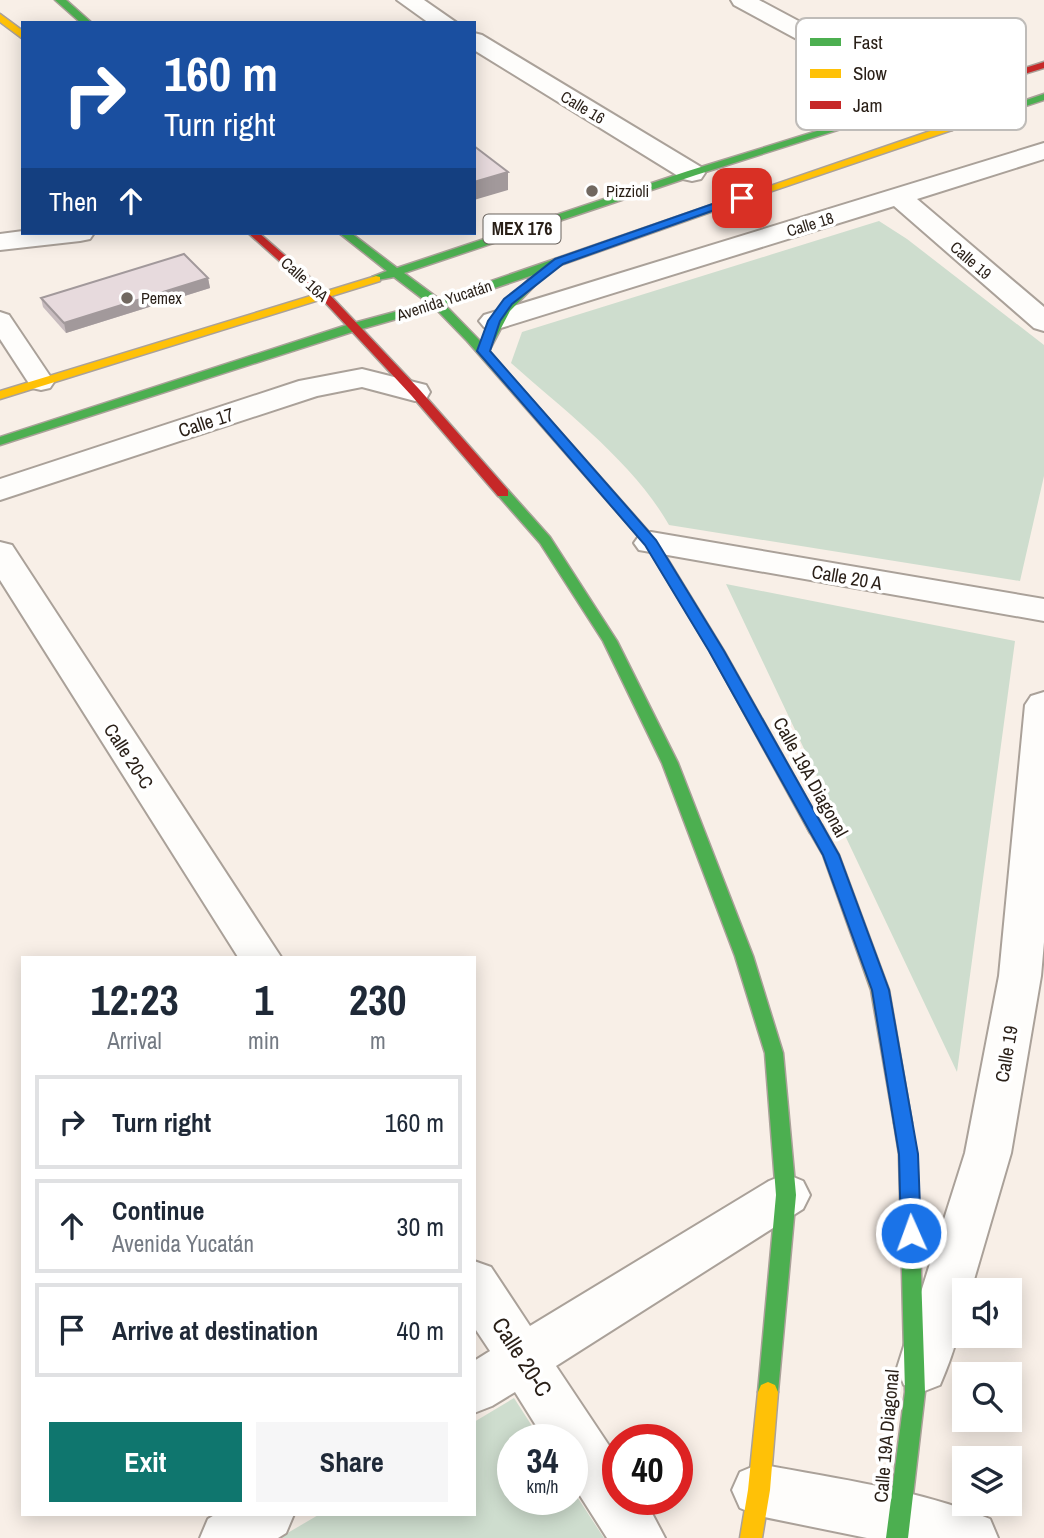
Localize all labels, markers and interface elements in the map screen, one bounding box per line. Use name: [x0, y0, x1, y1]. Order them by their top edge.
legend: [796, 18, 1026, 130]
text: Fast: [853, 29, 883, 55]
text: 160 m: [164, 40, 278, 106]
icon: right: [49, 49, 140, 140]
text: Slow: [853, 60, 888, 86]
street label: Calle 16: [557, 85, 609, 129]
text: Jam: [853, 92, 882, 118]
text: Turn right: [164, 103, 276, 146]
pin: [712, 168, 772, 228]
icon: arrive: [723, 179, 761, 217]
place label: Pizzioli: [606, 180, 649, 202]
icon: ahead: [112, 182, 150, 220]
marker: Pizzioli: [584, 183, 600, 199]
text: Then: [49, 184, 98, 219]
street label: Calle 18: [784, 206, 836, 242]
road number: MEX 176: [484, 214, 560, 244]
street label: Calle 19: [946, 236, 996, 284]
street label: Calle 16A: [277, 252, 334, 306]
street label: Avenida Yucatán: [393, 274, 494, 326]
place label: Pemex: [141, 287, 182, 309]
marker: Pemex: [119, 290, 135, 306]
street label: Calle 17: [175, 401, 238, 443]
street label: Calle 20 A: [810, 558, 885, 596]
street label: Calle 19A Diagonal: [767, 712, 855, 842]
street label: Calle 20-C: [98, 718, 160, 794]
text: 12:23: [91, 972, 179, 1028]
text: 1: [254, 972, 273, 1028]
text: 230: [349, 972, 407, 1028]
street label: Calle 19: [988, 1024, 1024, 1084]
text: Arrival: [107, 1025, 162, 1056]
text: min: [248, 1025, 280, 1056]
text: m: [370, 1025, 386, 1056]
icon: right: [53, 1103, 91, 1141]
text: Turn right: [112, 1105, 211, 1140]
text: 160 m: [385, 1105, 444, 1140]
text: Continue: [112, 1193, 204, 1228]
position arrow: [874, 1196, 948, 1270]
icon: ahead: [53, 1207, 91, 1245]
text: 30 m: [397, 1209, 444, 1244]
text: Avenida Yucatán: [112, 1228, 254, 1259]
map controls: [952, 1278, 1022, 1516]
button: sound: [952, 1278, 1022, 1348]
icon: arrive: [53, 1311, 91, 1349]
street label: Calle 20-C: [485, 1311, 560, 1403]
text: Arrive at destination: [112, 1313, 318, 1348]
text: 40 m: [397, 1313, 444, 1348]
button: search: [952, 1362, 1022, 1432]
street label: Calle 19A Diagonal: [867, 1368, 905, 1504]
button: Exit: [49, 1422, 242, 1502]
button: Share: [256, 1422, 448, 1502]
speed limit sign: 40: [602, 1424, 693, 1515]
text: 34: [527, 1437, 558, 1484]
button: layers: [952, 1446, 1022, 1516]
text: km/h: [527, 1474, 559, 1499]

